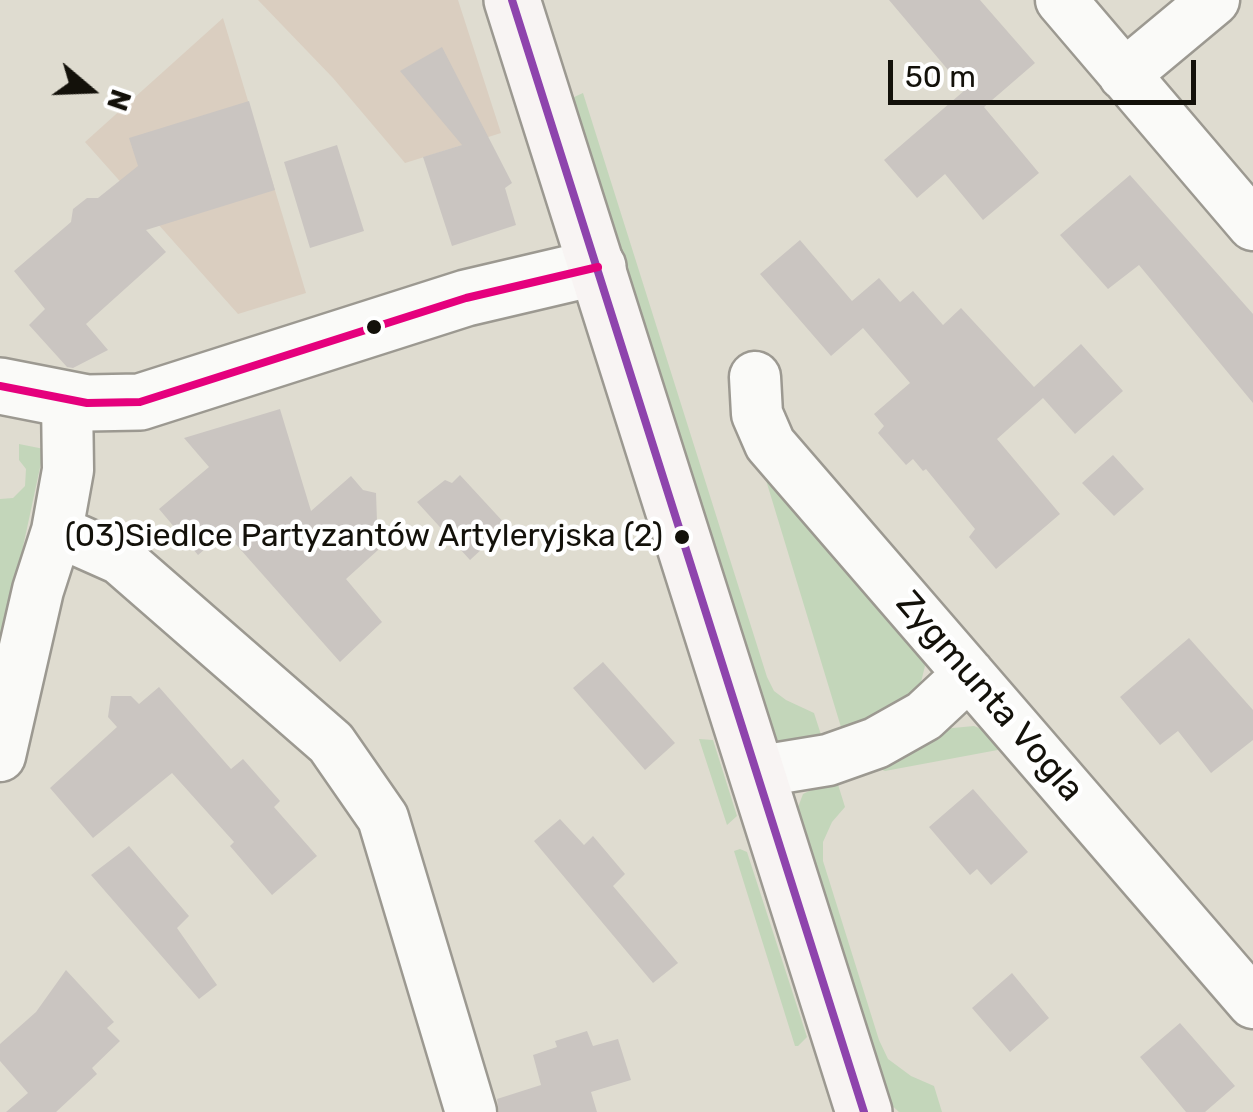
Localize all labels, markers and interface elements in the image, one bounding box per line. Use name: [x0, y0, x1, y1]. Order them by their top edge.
north arrow: [40, 40, 140, 140]
scale bar: [893, 40, 1200, 102]
text: 50 m: [905, 59, 976, 95]
text: N: [100, 85, 138, 115]
unlabelled marker: [364, 317, 384, 337]
place label: (03)Siedlce Partyzantów Artyleryjska (2): [65, 518, 663, 556]
marker: (03)Siedlce Partyzantów Artyleryjska (2): [672, 527, 692, 547]
street label: Zygmunta Vogla: [886, 583, 1092, 811]

